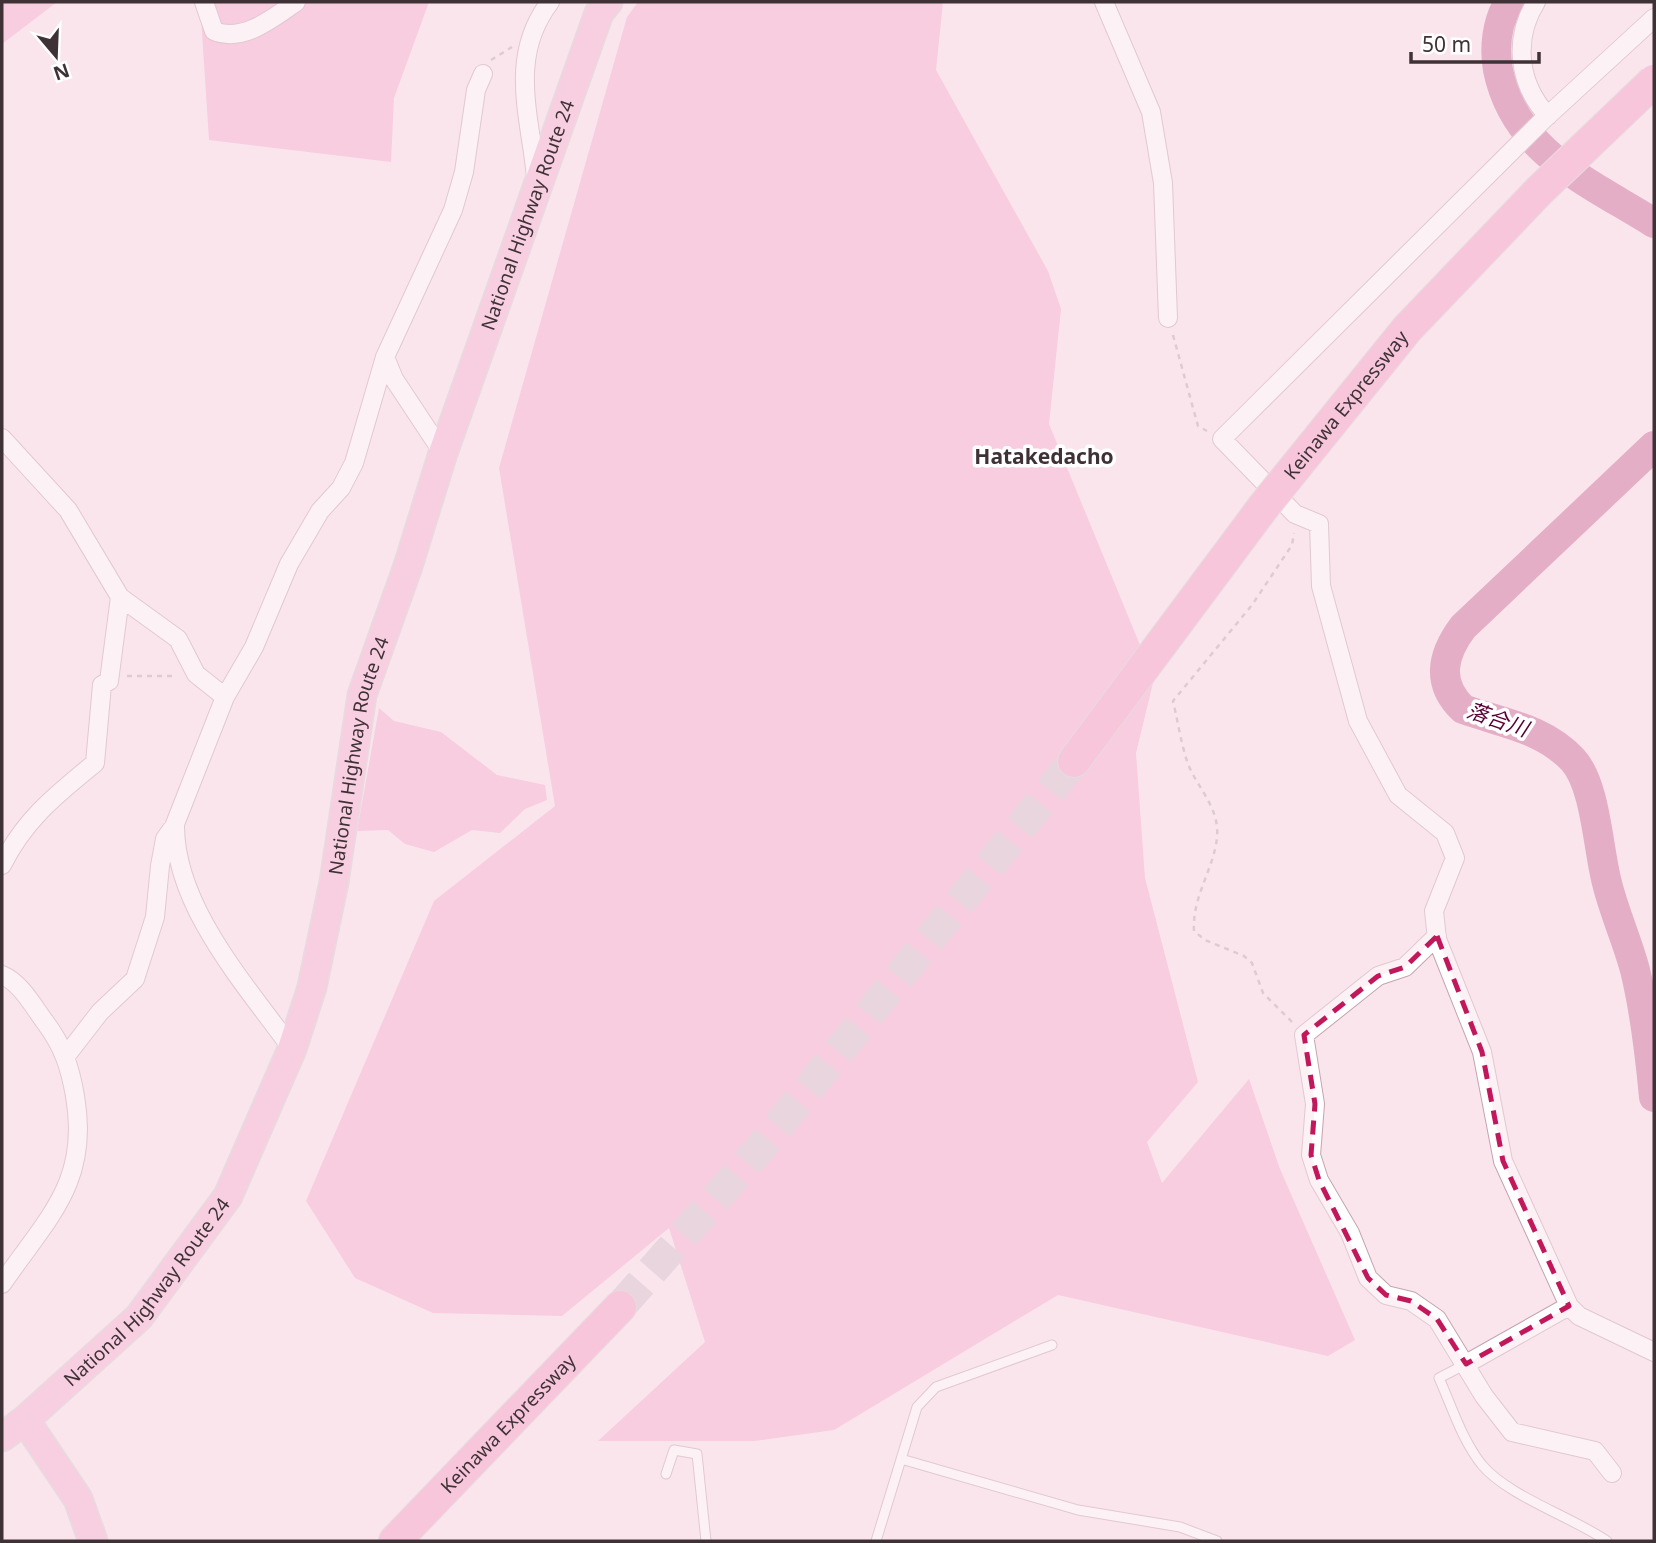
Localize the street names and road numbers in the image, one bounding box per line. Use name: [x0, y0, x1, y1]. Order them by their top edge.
street label: National Highway Route 24: [475, 96, 580, 334]
street label: Keinawa Expressway: [1278, 325, 1414, 485]
street label: National Highway Route 24: [322, 633, 395, 877]
street label: National Highway Route 24: [58, 1192, 236, 1392]
street label: Keinawa Expressway: [435, 1348, 581, 1499]

